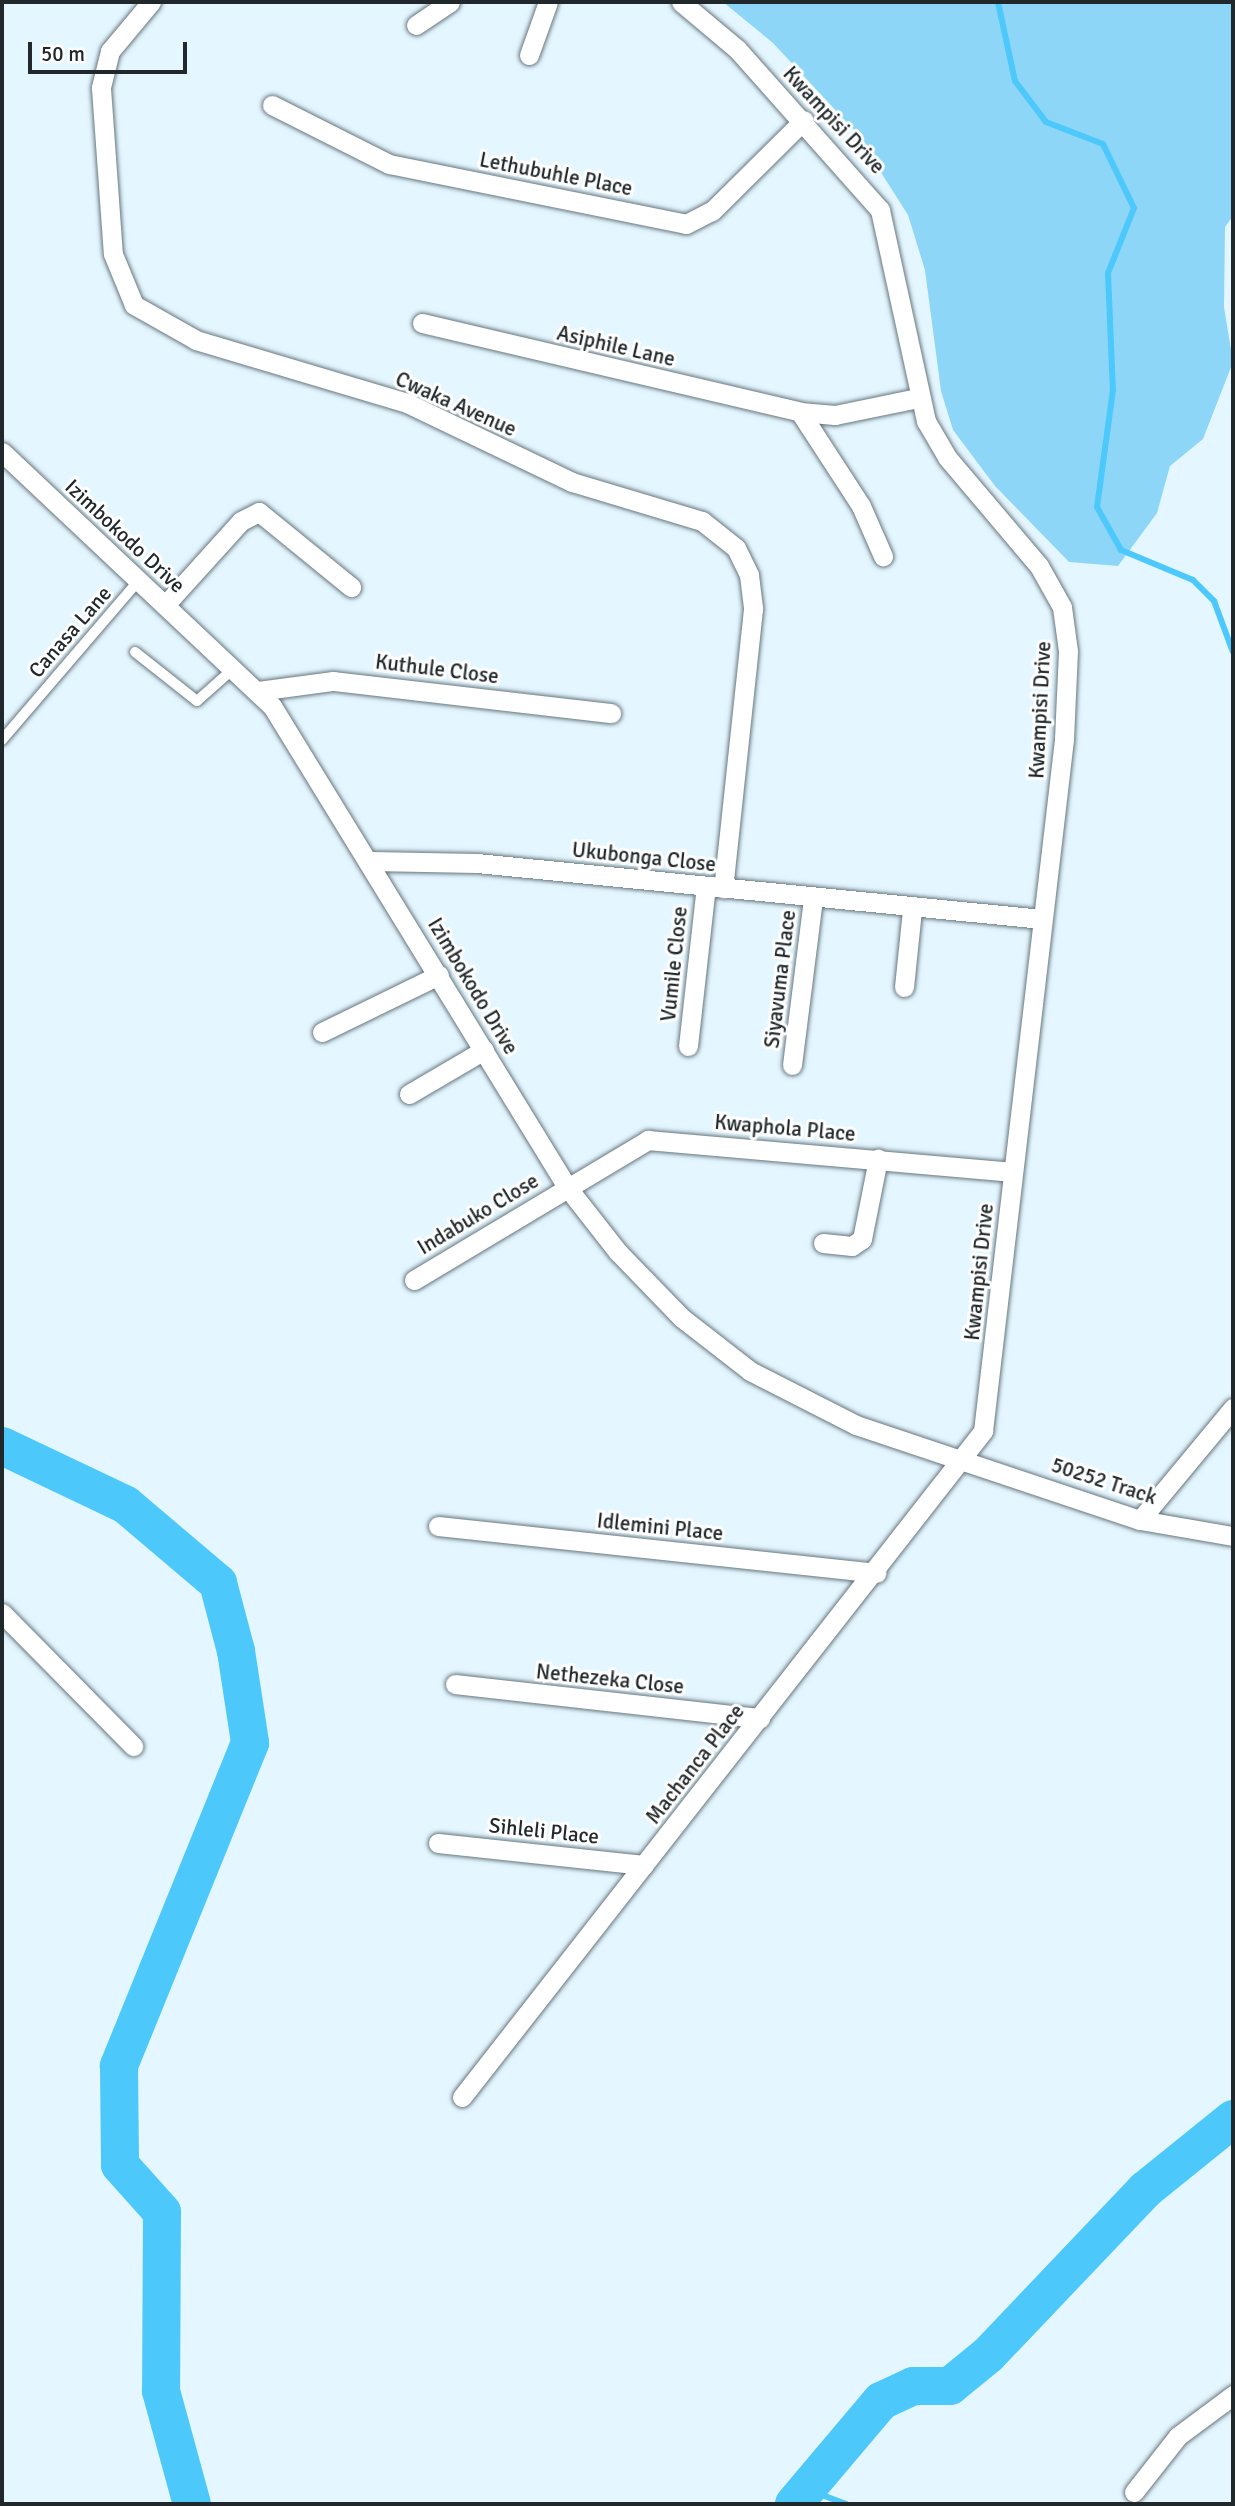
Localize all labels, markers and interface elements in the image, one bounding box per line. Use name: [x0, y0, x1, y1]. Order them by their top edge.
scale bar: [32, 28, 191, 72]
text: 50 m: [41, 41, 85, 67]
street label: Kwampisi Drive: [778, 61, 890, 179]
street label: Lethubuhle Place: [477, 147, 635, 201]
street label: Asiphile Lane: [554, 320, 678, 372]
street label: Cwaka Avenue: [392, 366, 520, 442]
street label: Izimbokodo Drive: [60, 474, 190, 598]
street label: Canasa Lane: [23, 581, 117, 683]
street label: Kwampisi Drive: [1024, 641, 1056, 779]
street label: Kuthule Close: [374, 649, 500, 689]
street label: Ukubonga Close: [571, 837, 717, 877]
street label: Vumile Close: [655, 905, 693, 1023]
street label: Siyavuma Place: [759, 908, 801, 1050]
street label: Izimbokodo Drive: [422, 913, 524, 1059]
street label: Kwaphola Place: [713, 1109, 857, 1147]
street label: Indabuko Close: [413, 1168, 543, 1260]
street label: Kwampisi Drive: [959, 1202, 999, 1342]
street label: 50252 Track: [1048, 1452, 1160, 1510]
street label: Idlemini Place: [596, 1508, 724, 1546]
street label: Nethezeka Close: [535, 1659, 685, 1699]
street label: Machanca Place: [640, 1699, 750, 1829]
street label: Sihleli Place: [488, 1813, 600, 1849]

